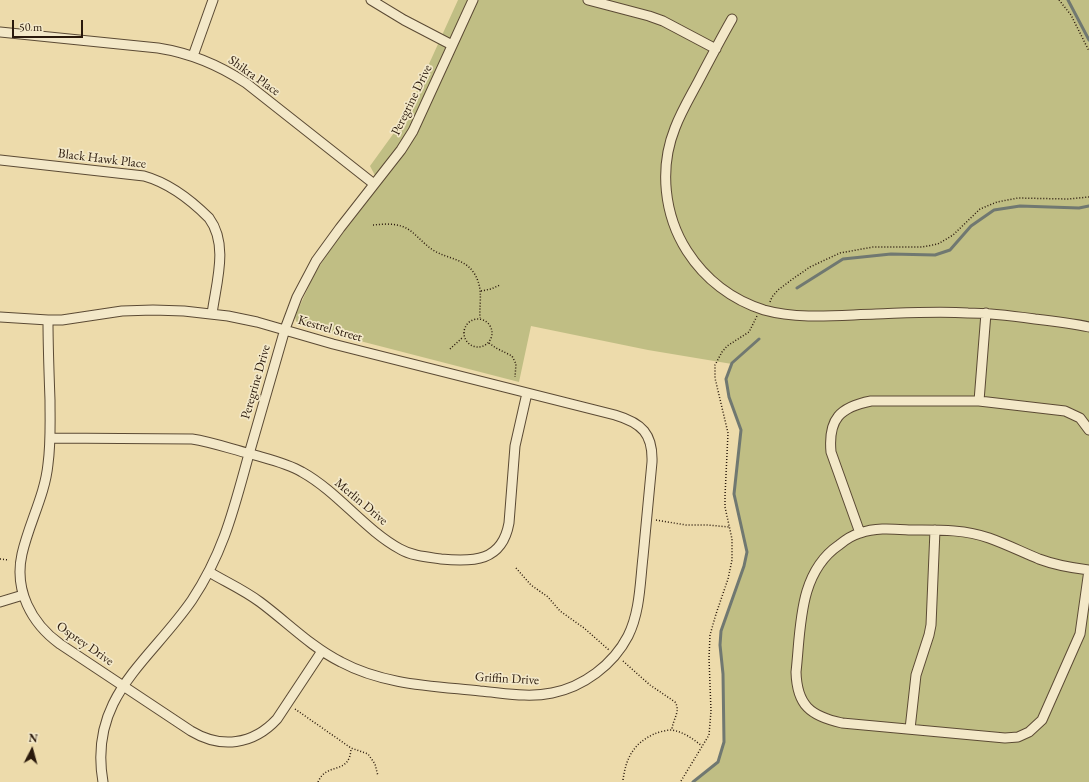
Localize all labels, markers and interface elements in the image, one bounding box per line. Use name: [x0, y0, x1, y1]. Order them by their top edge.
scale bar: [14, 12, 85, 38]
text: 50 m: [19, 19, 42, 35]
street label: Shikra Place: [225, 52, 283, 100]
street label: Peregrine Drive: [388, 62, 436, 138]
street label: Black Hawk Place: [57, 146, 147, 172]
street label: Kestrel Street: [296, 312, 364, 346]
street label: Peregrine Drive: [238, 343, 274, 421]
street label: Merlin Drive: [331, 475, 391, 529]
street label: Osprey Drive: [53, 619, 117, 669]
street label: Griffin Drive: [474, 670, 540, 688]
north arrow: [12, 730, 52, 770]
text: N: [28, 731, 38, 745]

